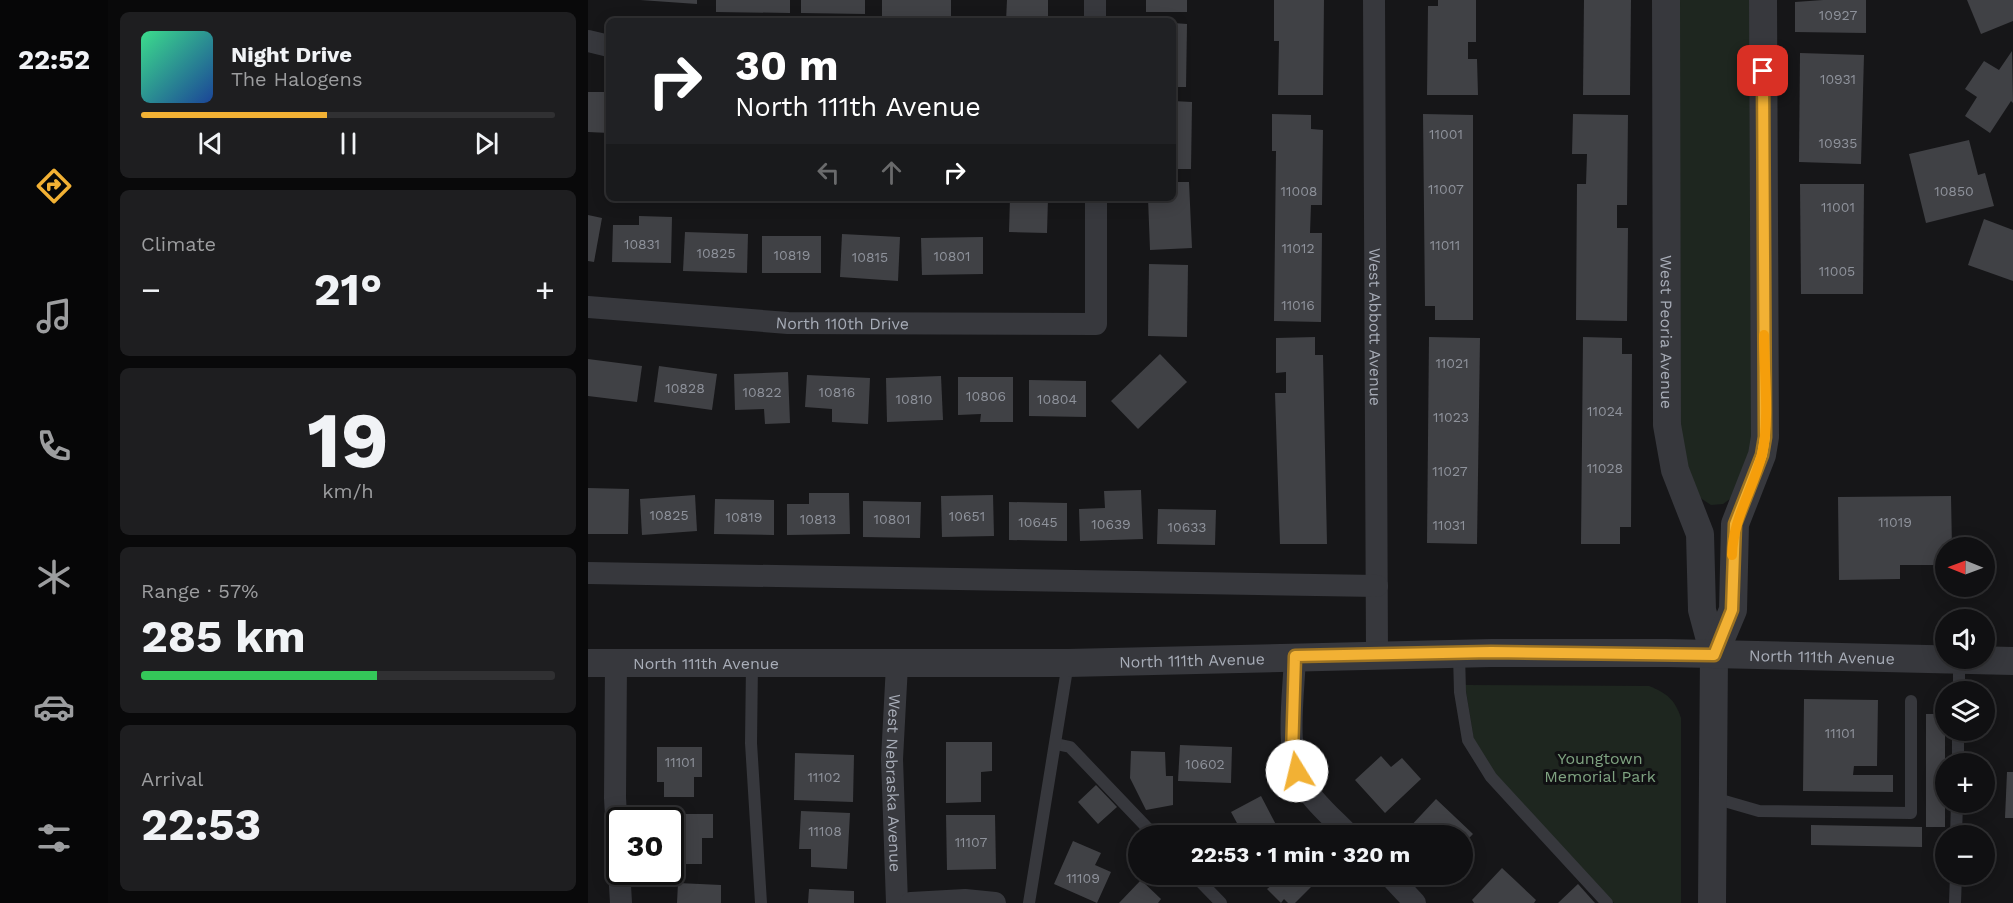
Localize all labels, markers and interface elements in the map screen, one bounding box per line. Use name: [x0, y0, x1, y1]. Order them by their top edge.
house number: 10927: [1819, 7, 1857, 23]
text: 30 m: [735, 41, 839, 90]
text: Night Drive: [231, 42, 352, 67]
icon: right: [636, 42, 714, 120]
text: 22:52: [18, 44, 90, 76]
pin: [1737, 45, 1788, 96]
icon: arrive: [1746, 54, 1779, 87]
text: The Halogens: [231, 67, 363, 91]
house number: 10931: [1820, 71, 1856, 87]
text: North 111th Avenue: [735, 91, 981, 123]
house number: 11001: [1429, 126, 1463, 142]
icon: previous: [194, 127, 227, 160]
icon: pause: [332, 127, 365, 160]
icon: next: [470, 127, 503, 160]
house number: 10935: [1819, 135, 1857, 151]
icon: left: [812, 156, 845, 189]
icon: ahead: [875, 156, 908, 189]
icon: right: [938, 156, 971, 189]
icon: directions: [33, 165, 75, 207]
house number: 11007: [1428, 181, 1464, 197]
house number: 11008: [1281, 183, 1317, 199]
house number: 10850: [1934, 183, 1974, 199]
house number: 11001: [1821, 199, 1855, 215]
text: Climate: [141, 232, 216, 256]
house number: 10831: [624, 236, 660, 252]
house number: 11011: [1430, 237, 1460, 253]
house number: 11012: [1281, 240, 1315, 256]
house number: 10825: [696, 245, 736, 261]
house number: 10819: [774, 247, 810, 263]
house number: 10801: [934, 248, 970, 264]
street label: West Abbott Avenue: [1366, 248, 1385, 406]
house number: 10815: [852, 249, 888, 265]
street label: West Peoria Avenue: [1657, 255, 1676, 409]
text: 21°: [314, 263, 382, 316]
house number: 11005: [1819, 263, 1855, 279]
text: −: [141, 270, 161, 309]
text: +: [535, 270, 555, 309]
icon: music: [33, 295, 75, 337]
house number: 11016: [1281, 297, 1315, 313]
street label: North 110th Drive: [775, 313, 909, 333]
house number: 11021: [1435, 355, 1469, 371]
house number: 10828: [665, 380, 705, 396]
house number: 10822: [742, 384, 782, 400]
house number: 10816: [819, 384, 855, 400]
house number: 10806: [966, 388, 1006, 404]
house number: 10810: [896, 391, 932, 407]
house number: 10804: [1037, 391, 1077, 407]
text: 19: [307, 394, 389, 486]
house number: 11024: [1587, 403, 1623, 419]
house number: 11023: [1433, 409, 1469, 425]
icon: phone: [33, 425, 75, 467]
house number: 11028: [1587, 460, 1623, 476]
house number: 11027: [1432, 463, 1468, 479]
text: km/h: [322, 479, 374, 503]
house number: 10825: [649, 507, 689, 523]
house number: 10651: [949, 508, 985, 524]
house number: 10819: [726, 509, 762, 525]
house number: 10813: [800, 511, 836, 527]
house number: 10801: [874, 511, 910, 527]
house number: 10645: [1018, 514, 1058, 530]
house number: 11019: [1878, 514, 1912, 530]
house number: 10639: [1091, 516, 1131, 532]
house number: 11031: [1433, 517, 1465, 533]
house number: 10633: [1167, 519, 1207, 535]
north arrow: [1935, 537, 1995, 597]
map controls: [1935, 537, 1995, 885]
icon: climate: [33, 556, 75, 598]
text: Range · 57%: [141, 579, 258, 603]
button: sound: [1935, 609, 1995, 669]
text: 285 km: [141, 610, 305, 663]
street label: North 111th Avenue: [1749, 645, 1895, 668]
street label: North 111th Avenue: [1119, 649, 1265, 671]
street label: North 111th Avenue: [633, 654, 779, 673]
button: layers: [1935, 681, 1995, 741]
icon: car: [33, 686, 75, 728]
street label: West Nebraska Avenue: [883, 693, 905, 872]
house number: 11101: [1825, 725, 1855, 741]
position arrow: [1265, 739, 1329, 803]
park label: Youngtown Memorial Park: [1544, 749, 1656, 786]
button: +: [1935, 753, 1995, 813]
house number: 11101: [665, 754, 695, 770]
house number: 10602: [1185, 756, 1225, 772]
text: Arrival: [141, 767, 203, 791]
house number: 11102: [807, 769, 841, 785]
text: 22:53: [141, 798, 261, 851]
speed limit sign: 30: [606, 807, 684, 885]
icon: filters: [33, 817, 75, 859]
house number: 11108: [808, 823, 842, 839]
button: −: [1935, 825, 1995, 885]
house number: 11107: [955, 834, 987, 850]
text: 22:53 · 1 min · 320 m: [1191, 842, 1410, 867]
house number: 11109: [1066, 870, 1100, 886]

